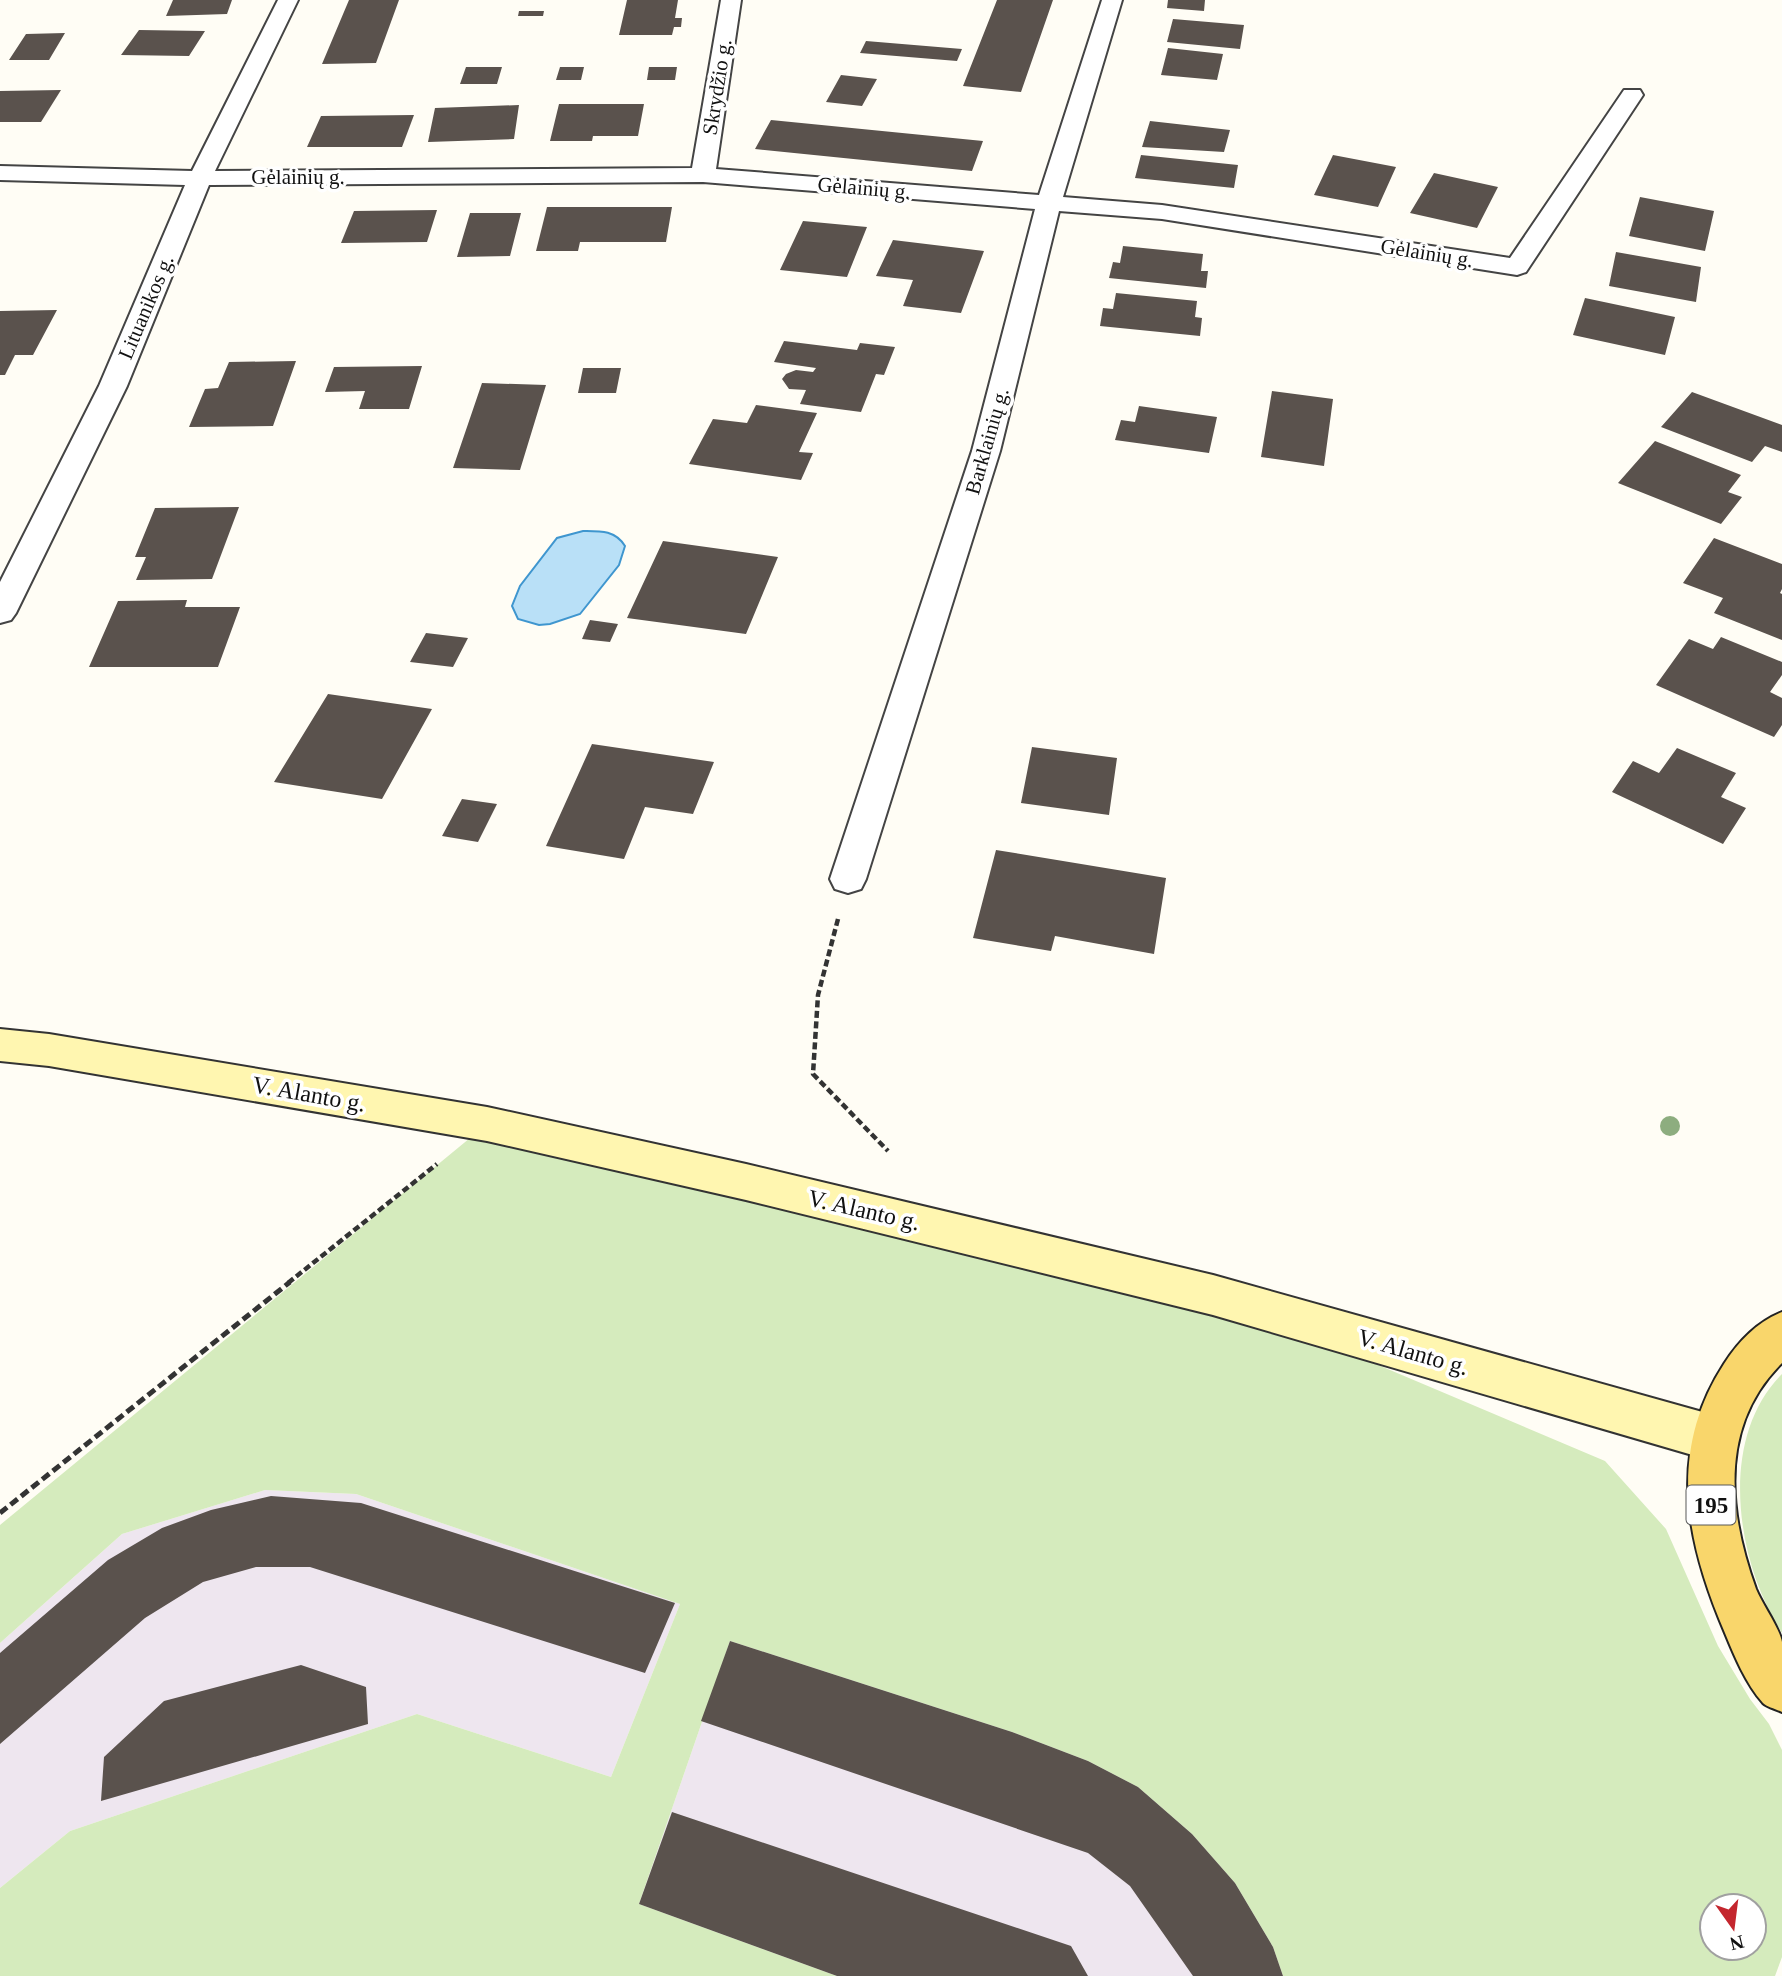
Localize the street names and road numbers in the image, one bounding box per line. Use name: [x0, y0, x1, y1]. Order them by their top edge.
street label: Skrydžio g.: [698, 37, 736, 137]
street label: Gėlainių g.: [251, 165, 345, 189]
street label: Gėlainių g.: [816, 172, 912, 204]
street label: Gėlainių g.: [1379, 234, 1475, 272]
street label: Lituanikos g.: [113, 251, 179, 363]
street label: Barklainių g.: [960, 385, 1014, 497]
street label: V. Alanto g.: [250, 1071, 368, 1117]
street label: V. Alanto g.: [805, 1184, 923, 1236]
street label: V. Alanto g.: [1355, 1324, 1471, 1380]
road number: 195: [1686, 1486, 1736, 1524]

